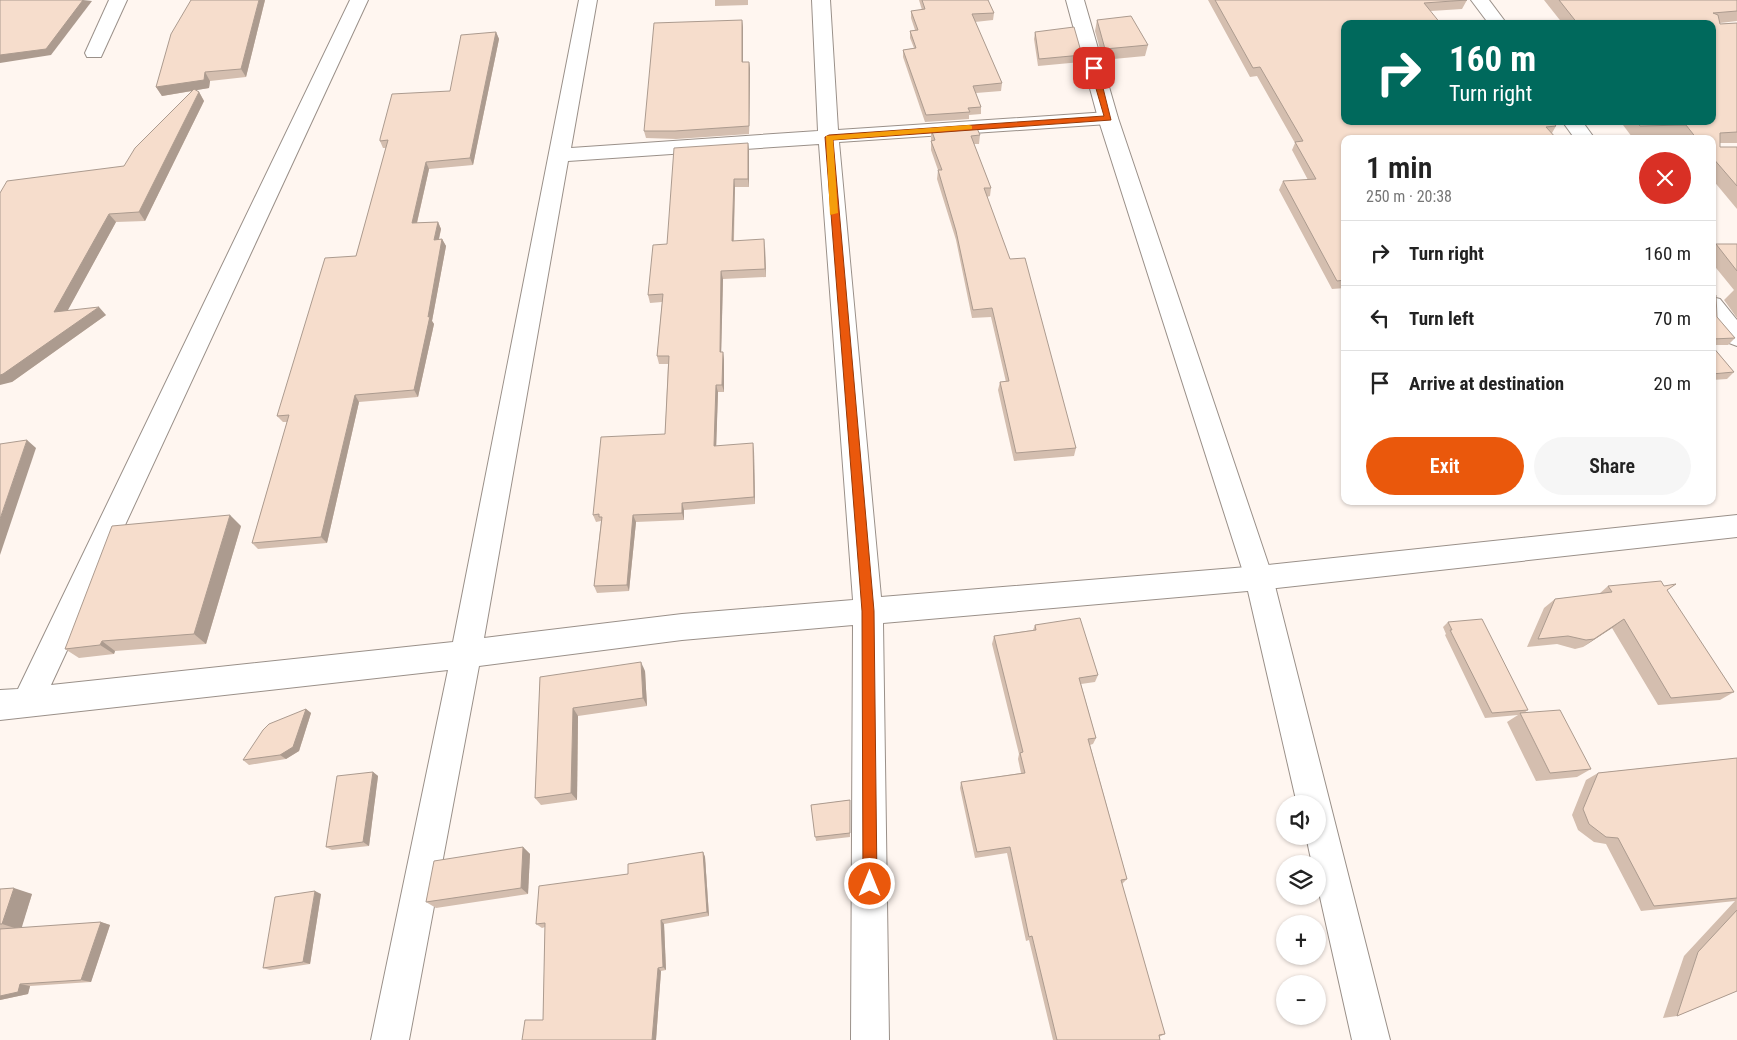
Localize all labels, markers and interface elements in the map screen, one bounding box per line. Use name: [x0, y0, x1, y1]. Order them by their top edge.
text: 160 m: [1449, 39, 1536, 80]
icon: right: [1366, 40, 1431, 105]
pin: [1073, 47, 1115, 89]
icon: arrive: [1080, 54, 1108, 82]
text: Turn right: [1449, 81, 1532, 106]
text: 1 min: [1366, 150, 1432, 185]
button: close: [1639, 152, 1691, 204]
text: 250 m · 20:38: [1366, 187, 1452, 206]
icon: right: [1366, 239, 1394, 267]
text: Turn right: [1409, 242, 1484, 265]
text: 160 m: [1644, 242, 1691, 265]
icon: left: [1366, 304, 1394, 332]
text: Turn left: [1409, 307, 1474, 330]
text: 70 m: [1654, 307, 1691, 330]
icon: arrive: [1366, 369, 1394, 397]
text: Arrive at destination: [1409, 372, 1564, 395]
text: 20 m: [1654, 372, 1691, 395]
button: Exit: [1366, 437, 1524, 495]
button: Share: [1534, 437, 1691, 495]
map controls: [1276, 795, 1326, 1025]
button: sound: [1276, 795, 1326, 845]
button: layers: [1276, 855, 1326, 905]
position arrow: [843, 857, 895, 909]
button: +: [1276, 915, 1326, 965]
button: −: [1276, 975, 1326, 1025]

